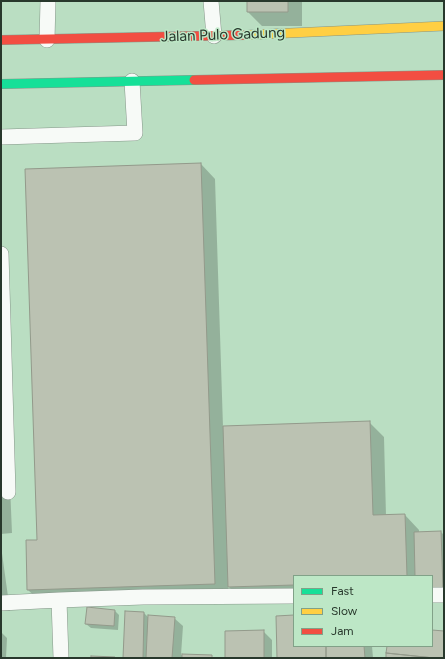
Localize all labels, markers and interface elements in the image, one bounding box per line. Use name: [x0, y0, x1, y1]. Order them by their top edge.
street label: Jalan Pulo Gadung: [160, 24, 286, 46]
legend: [293, 575, 433, 647]
text: Fast: [331, 584, 354, 598]
text: Slow: [331, 604, 357, 618]
text: Jam: [331, 624, 354, 638]

